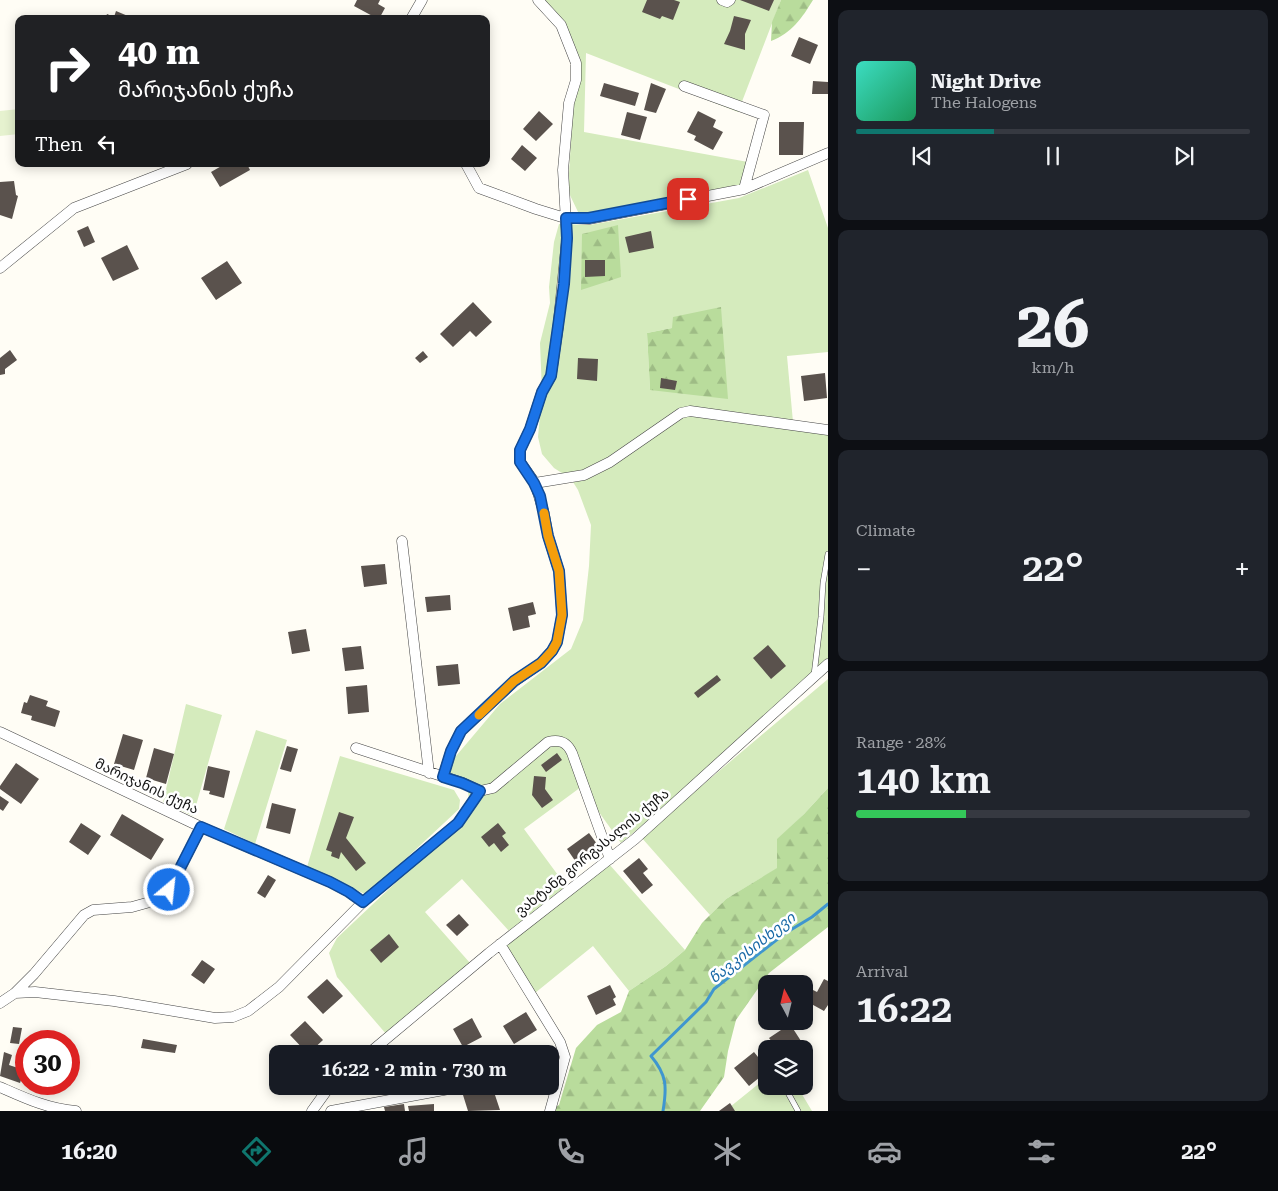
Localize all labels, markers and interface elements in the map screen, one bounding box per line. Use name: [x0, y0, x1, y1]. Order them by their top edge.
text: 40 m: [118, 32, 200, 73]
icon: right: [35, 35, 100, 100]
text: Night Drive: [931, 70, 1041, 93]
text: მარიჯანის ქუჩა: [118, 77, 294, 102]
text: The Halogens: [931, 93, 1037, 112]
icon: left: [93, 130, 121, 158]
text: Then: [35, 133, 83, 156]
icon: previous: [908, 142, 936, 170]
icon: pause: [1039, 142, 1067, 170]
icon: next: [1170, 142, 1198, 170]
pin: [667, 178, 709, 220]
icon: arrive: [674, 185, 702, 213]
text: 26: [1017, 287, 1089, 363]
text: km/h: [1032, 358, 1074, 377]
text: Climate: [856, 521, 915, 540]
text: 22°: [1022, 546, 1084, 590]
text: −: [856, 553, 872, 586]
text: +: [1234, 553, 1250, 586]
text: Range · 28%: [856, 733, 946, 752]
street label: მარიჯანის ქუჩა: [92, 755, 201, 818]
text: 140 km: [856, 758, 991, 802]
street label: ვახტანგ გორგასალის ქუჩა: [512, 785, 673, 920]
position arrow: [142, 863, 194, 915]
water label: წავკისისხევი: [705, 908, 800, 987]
text: Arrival: [856, 962, 908, 981]
north arrow: [758, 975, 812, 1030]
map controls: [758, 975, 813, 1095]
text: 16:22: [856, 987, 952, 1031]
speed limit sign: 30: [15, 1030, 80, 1095]
button: layers: [758, 1040, 813, 1095]
text: 16:22 · 2 min · 730 m: [321, 1058, 507, 1081]
icon: directions: [239, 1134, 274, 1169]
icon: music: [396, 1134, 431, 1169]
icon: phone: [553, 1134, 588, 1169]
icon: climate: [710, 1134, 745, 1169]
icon: car: [867, 1134, 902, 1169]
icon: filters: [1024, 1134, 1059, 1169]
text: 16:20: [61, 1139, 117, 1164]
text: 22°: [1181, 1139, 1217, 1164]

